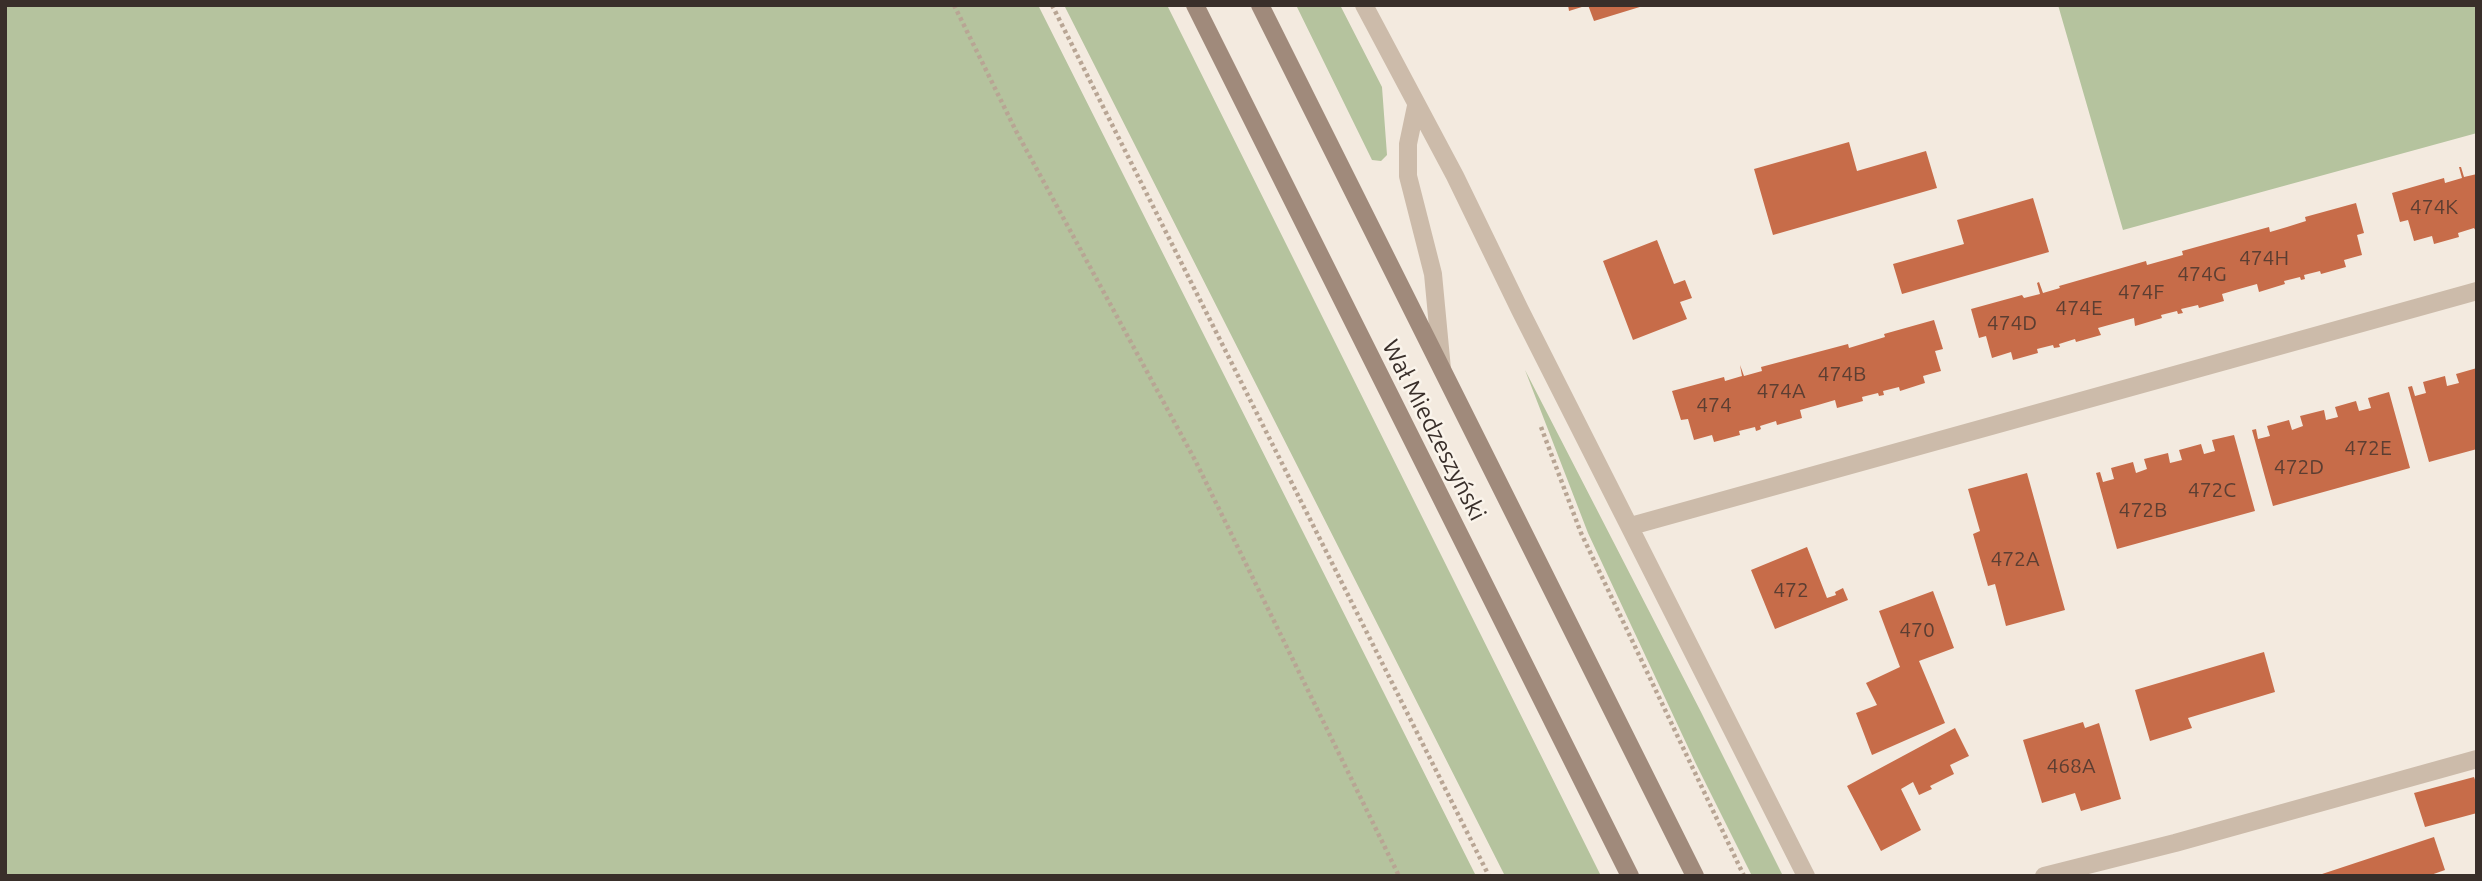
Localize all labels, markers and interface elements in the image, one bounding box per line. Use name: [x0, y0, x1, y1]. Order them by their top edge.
house number: 474K: [2410, 194, 2458, 220]
house number: 474H: [2239, 245, 2289, 271]
house number: 474G: [2177, 261, 2227, 287]
house number: 474F: [2118, 279, 2164, 305]
house number: 474E: [2055, 295, 2103, 321]
house number: 474D: [1987, 310, 2037, 336]
street label: Wał Miedzeszyński: [1376, 335, 1492, 525]
house number: 474B: [1818, 361, 1866, 387]
house number: 474A: [1756, 378, 1806, 404]
house number: 474: [1696, 392, 1732, 418]
house number: 472E: [2344, 435, 2392, 461]
house number: 472D: [2274, 454, 2324, 480]
house number: 472C: [2188, 477, 2236, 503]
house number: 472B: [2119, 497, 2167, 523]
house number: 472A: [1990, 546, 2040, 572]
house number: 472: [1773, 577, 1809, 603]
house number: 470: [1899, 617, 1935, 643]
house number: 468A: [2046, 753, 2096, 779]

